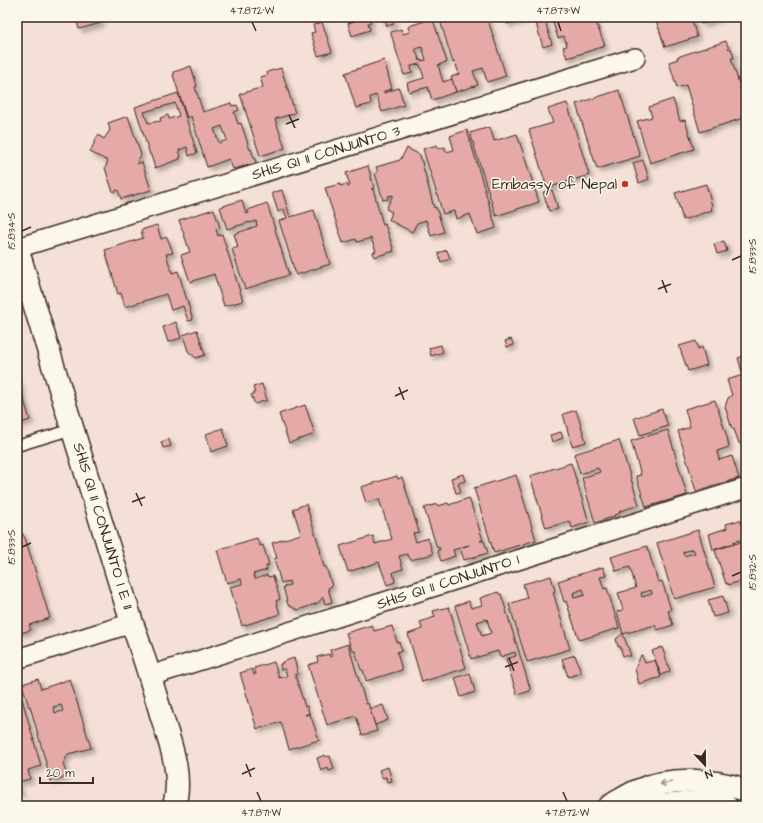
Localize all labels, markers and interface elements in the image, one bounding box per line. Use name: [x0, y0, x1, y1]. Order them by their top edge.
text: 47.872°W: [230, 4, 275, 18]
text: 47.873°W: [536, 4, 580, 18]
street label: SHIS QI 11 CONJUNTO 3: [249, 120, 403, 186]
place label: Embassy of Nepal: [492, 174, 617, 196]
marker: Embassy of Nepal: [620, 179, 630, 189]
text: 15.834°S: [5, 212, 19, 249]
text: 15.833°S: [746, 238, 760, 274]
street label: SHIS QI 11 CONJUNTO 1 E 11: [68, 440, 138, 612]
text: 15.833°S: [5, 529, 19, 565]
street label: SHIS QI 11 CONJUNTO 1: [374, 549, 522, 615]
text: 15.832°S: [746, 554, 760, 590]
north arrow: [685, 745, 725, 785]
scale bar: [40, 759, 93, 785]
text: 20 m: [46, 765, 75, 782]
text: N: [702, 766, 715, 782]
one-way arrow: [660, 779, 673, 787]
text: 47.871°W: [241, 806, 282, 820]
text: 47.872°W: [545, 806, 590, 820]

